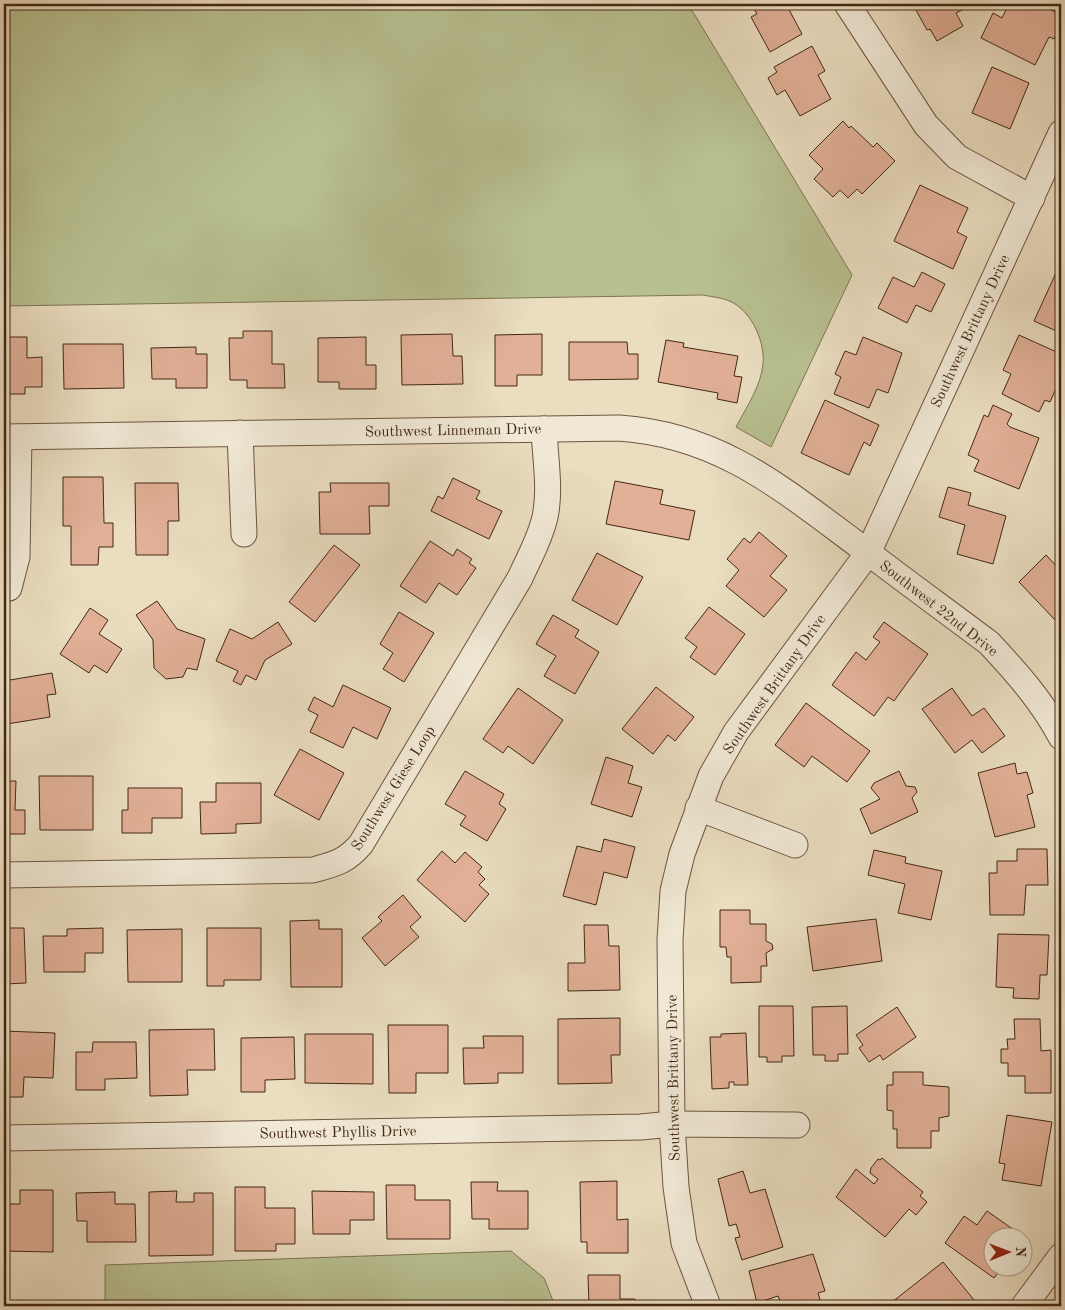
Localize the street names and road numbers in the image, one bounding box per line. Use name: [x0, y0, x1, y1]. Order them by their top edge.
street label: Southwest Brittany Drive: [929, 253, 1013, 410]
street label: Southwest Linneman Drive: [365, 422, 542, 441]
street label: Southwest 22nd Drive: [876, 558, 1000, 660]
street label: Southwest Brittany Drive: [721, 612, 829, 757]
street label: Southwest Giese Loop: [350, 724, 439, 854]
street label: Southwest Brittany Drive: [666, 994, 683, 1161]
street label: Southwest Phyllis Drive: [259, 1125, 417, 1142]

